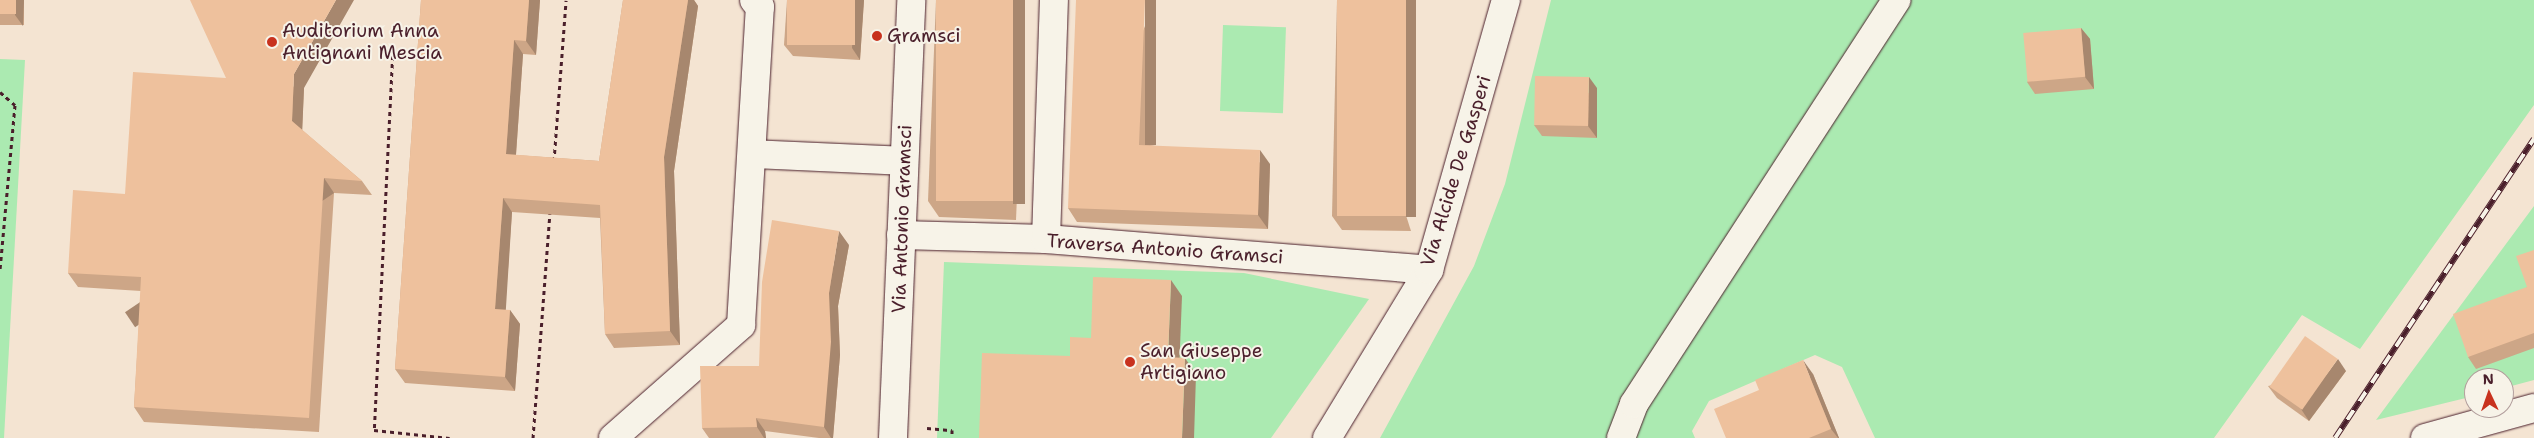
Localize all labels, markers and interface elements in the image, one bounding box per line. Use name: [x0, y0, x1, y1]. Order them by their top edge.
place label: Auditorium Anna Antignani Mescia: [282, 20, 442, 64]
place label: Gramsci: [887, 25, 961, 47]
marker: Gramsci: [871, 30, 883, 42]
marker: Auditorium Anna Antignani Mescia: [266, 36, 278, 48]
street label: Via Alcide De Gasperi: [1416, 73, 1496, 269]
street label: Via Antonio Gramsci: [887, 124, 917, 314]
street label: Traversa Antonio Gramsci: [1046, 229, 1284, 269]
place label: San Giuseppe Artigiano: [1140, 340, 1262, 384]
marker: San Giuseppe Artigiano: [1124, 356, 1136, 368]
north arrow: [2464, 368, 2514, 418]
text: N: [2482, 370, 2494, 388]

